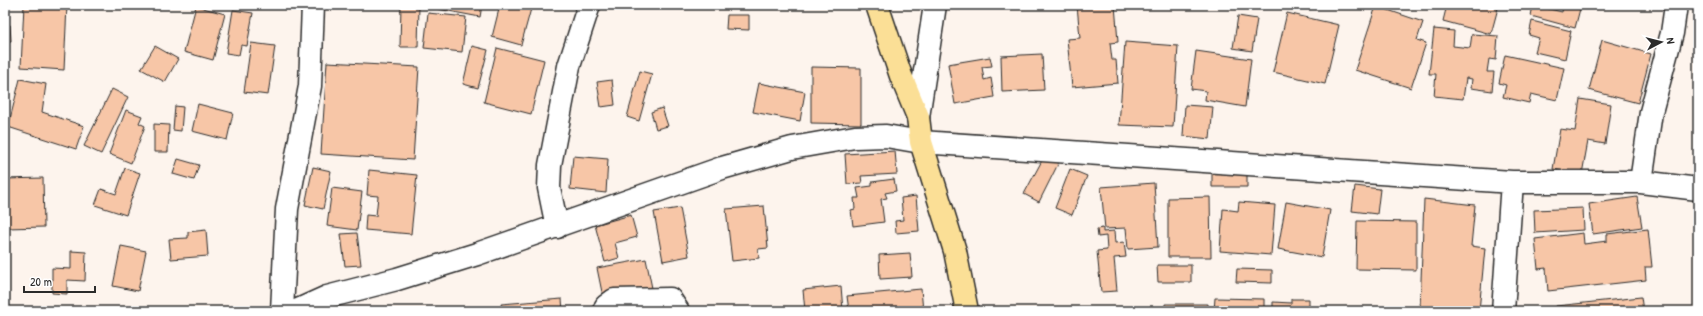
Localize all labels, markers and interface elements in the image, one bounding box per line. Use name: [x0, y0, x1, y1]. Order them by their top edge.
north arrow: [1641, 22, 1681, 62]
text: N: [1664, 37, 1678, 45]
scale bar: [24, 268, 95, 294]
text: 20 m: [30, 273, 52, 290]

